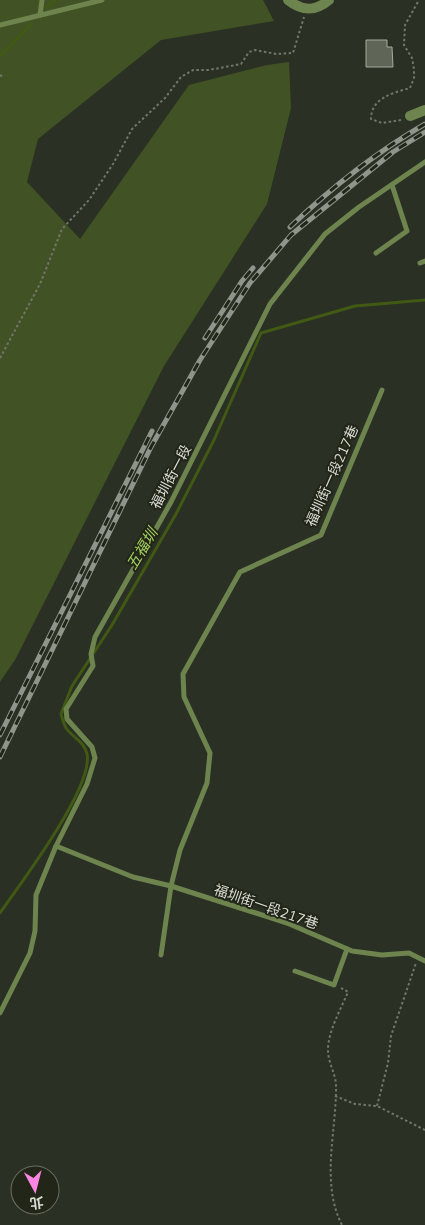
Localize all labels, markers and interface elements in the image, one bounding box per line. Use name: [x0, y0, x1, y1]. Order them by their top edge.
street label: 福圳街一段217巷: [301, 422, 363, 530]
street label: 福圳街一段: [146, 442, 196, 512]
water label: 五福圳: [122, 523, 163, 573]
street label: 福圳街一段217巷: [211, 880, 321, 934]
north arrow: [10, 1165, 60, 1215]
text: 北: [28, 1192, 45, 1213]

